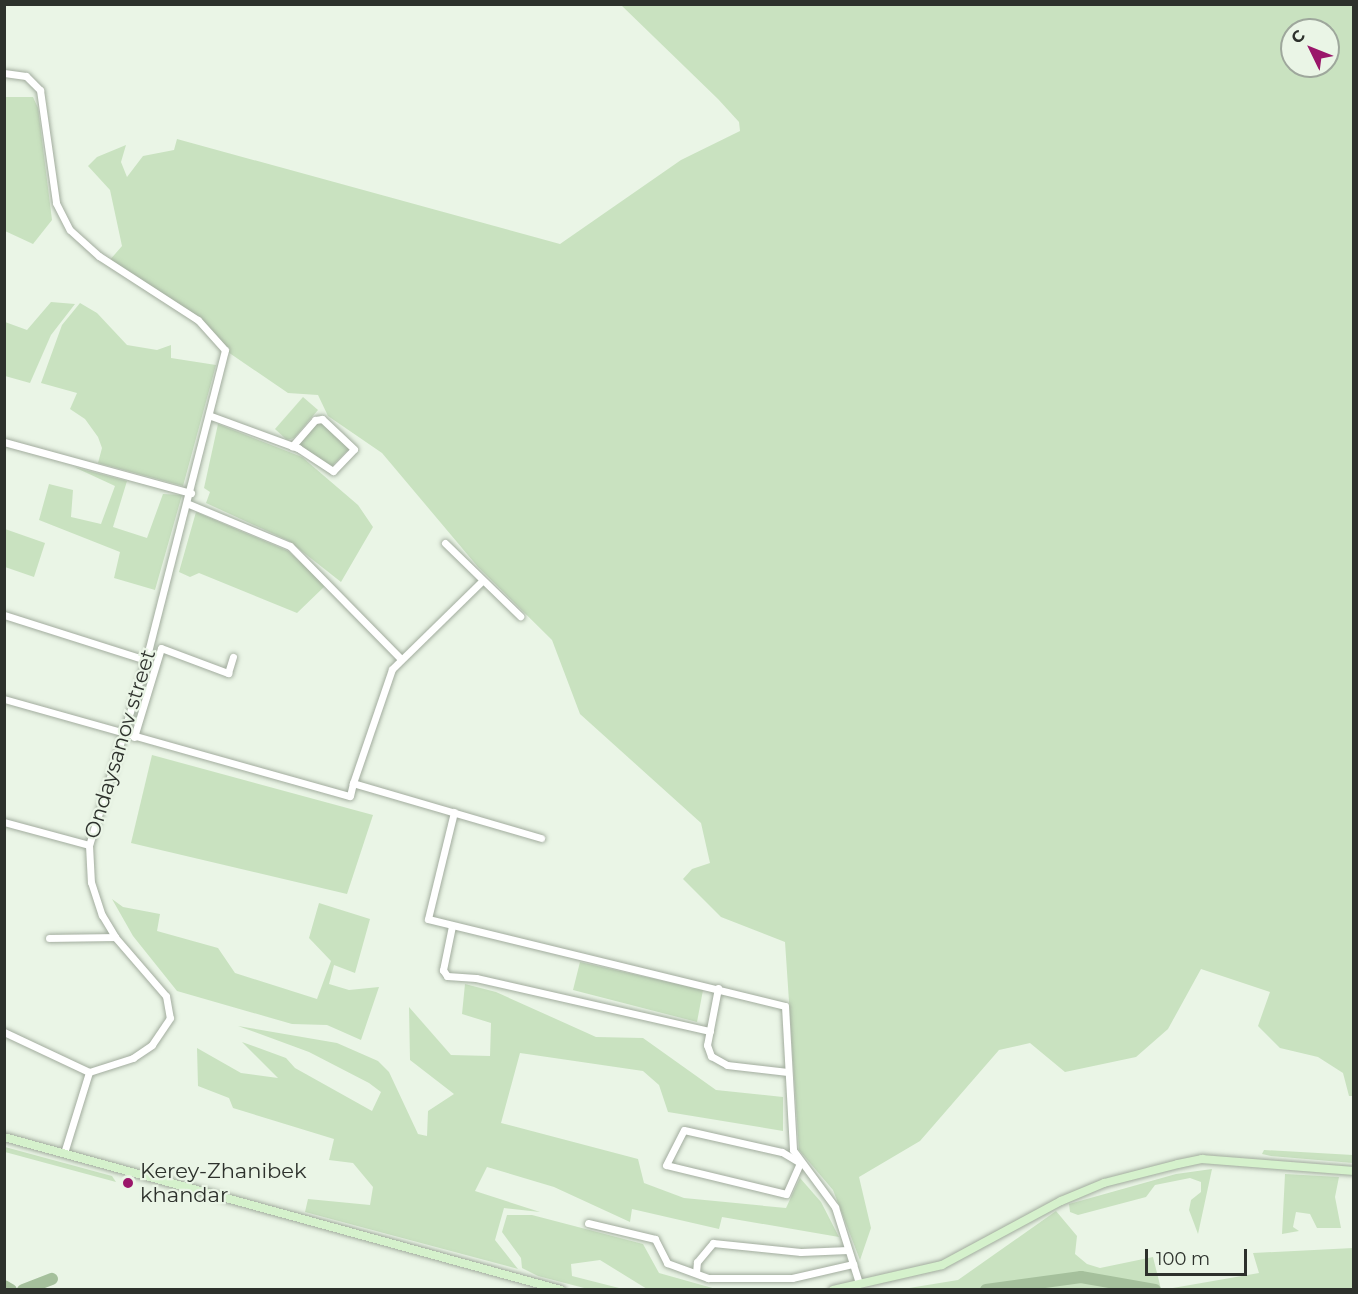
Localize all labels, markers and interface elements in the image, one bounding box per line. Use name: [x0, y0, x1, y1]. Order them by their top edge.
north arrow: [1280, 18, 1340, 78]
text: С: [1287, 26, 1309, 47]
street label: Ondaysanov street: [79, 646, 161, 842]
place label: Kerey-Zhanibek khandar: [140, 1158, 307, 1208]
marker: Kerey-Zhanibek khandar: [121, 1176, 135, 1190]
scale bar: [1148, 1237, 1250, 1275]
text: 100 m: [1156, 1248, 1210, 1270]

